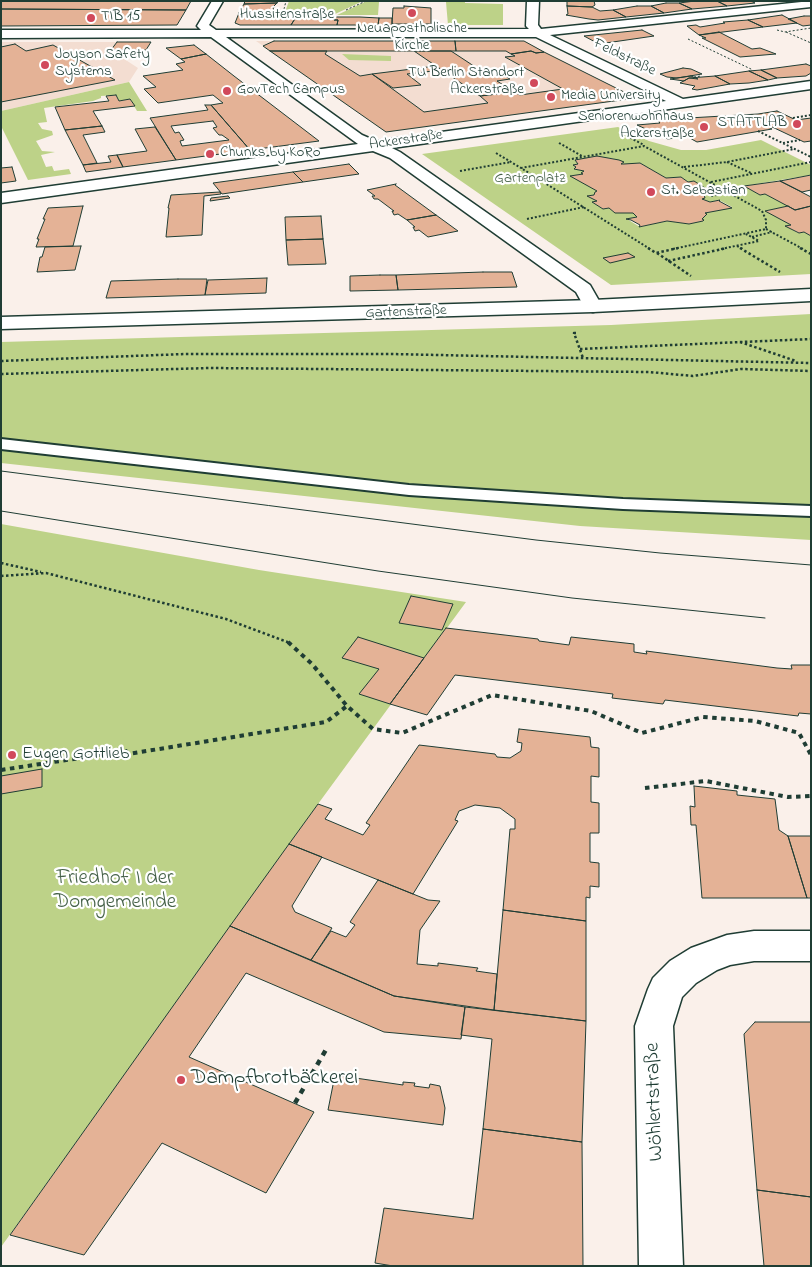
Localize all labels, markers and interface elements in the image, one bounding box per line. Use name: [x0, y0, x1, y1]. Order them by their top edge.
street label: Hussitenstraße: [240, 7, 334, 25]
marker: Neuapostholische Kirche: [406, 7, 418, 19]
place label: TIB 15: [101, 9, 140, 27]
marker: TIB 15: [85, 12, 97, 24]
place label: Neuapostholische Kirche: [357, 21, 467, 56]
street label: Feldstraße: [590, 35, 658, 81]
place label: Joyson Safety Systems: [55, 47, 150, 82]
marker: Joyson Safety Systems: [39, 59, 51, 71]
place label: TU Berlin Standort Ackerstraße: [408, 65, 524, 100]
marker: TU Berlin Standort Ackerstraße: [528, 77, 540, 89]
place label: GovTech Campus: [237, 82, 345, 100]
marker: GovTech Campus: [221, 85, 233, 97]
place label: Media University: [561, 88, 661, 106]
marker: Media University: [545, 91, 557, 103]
place label: Seniorenwohnhaus Ackerstraße: [578, 109, 694, 144]
place label: STATTLAB: [717, 115, 787, 133]
marker: STATTLAB: [791, 118, 803, 130]
marker: Seniorenwohnhaus Ackerstraße: [698, 121, 710, 133]
street label: Ackerstraße: [368, 127, 444, 155]
place label: Chunks by KoRo: [220, 145, 320, 163]
marker: Chunks by KoRo: [204, 148, 216, 160]
park label: Gartenplatz: [495, 171, 565, 189]
place label: St. Sebastian: [661, 183, 746, 201]
marker: St. Sebastian: [645, 186, 657, 198]
street label: Gartenstraße: [365, 303, 447, 323]
place label: Eugen Gottlieb: [22, 744, 129, 766]
marker: Eugen Gottlieb: [6, 749, 18, 761]
park label: Friedhof I der Domgemeinde: [54, 867, 176, 917]
street label: Wöhlertstraße: [641, 1042, 671, 1162]
place label: Dampfbrotbäckerei: [191, 1067, 358, 1093]
marker: Dampfbrotbäckerei: [175, 1074, 187, 1086]

